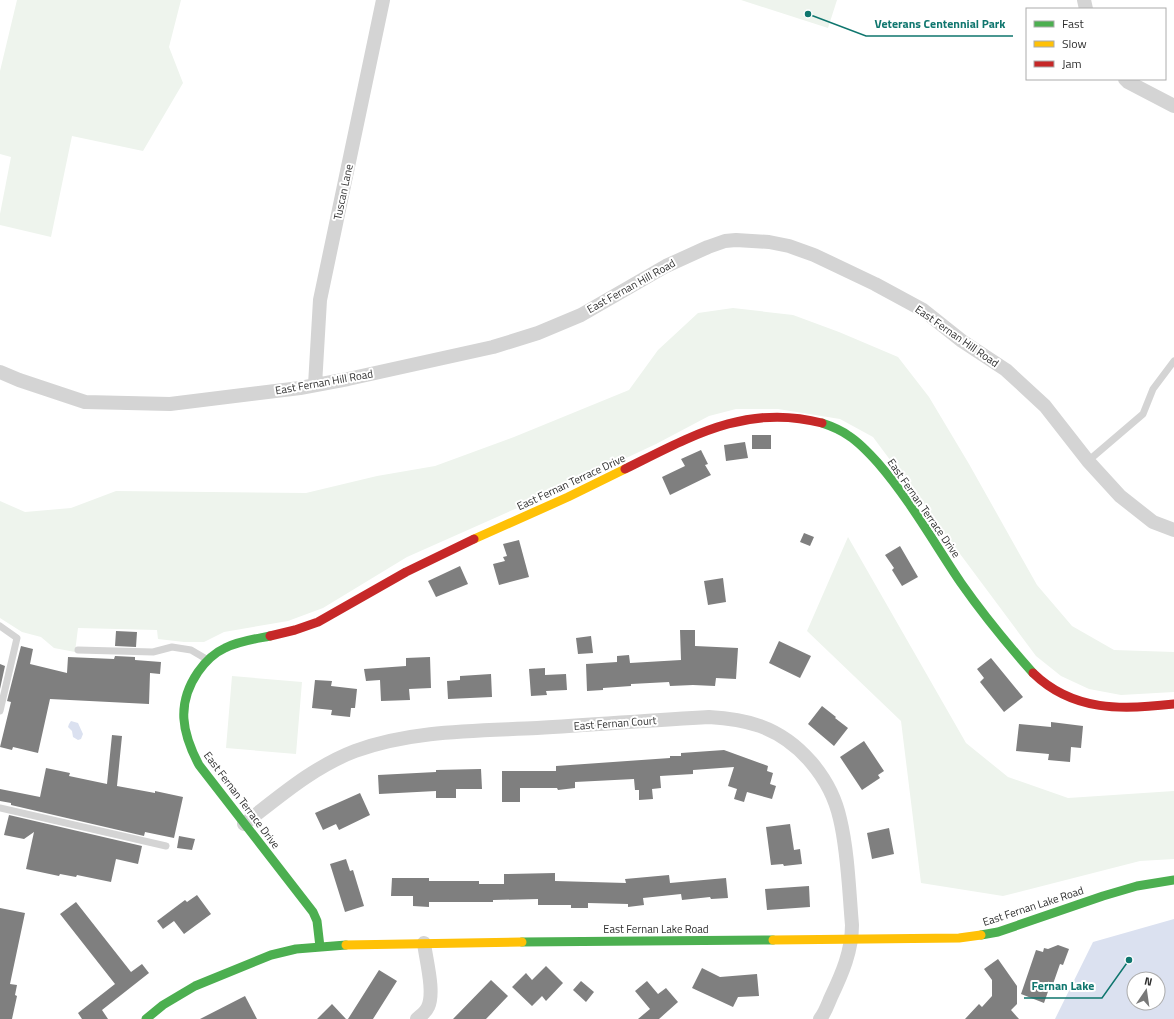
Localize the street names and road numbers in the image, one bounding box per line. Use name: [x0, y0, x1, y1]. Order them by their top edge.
street label: Tuscan Lane: [329, 162, 357, 221]
street label: East Fernan Hill Road: [584, 255, 678, 317]
street label: East Fernan Hill Road: [912, 301, 1002, 371]
street label: East Fernan Hill Road: [274, 366, 374, 398]
street label: East Fernan Terrace Drive: [514, 450, 628, 514]
street label: East Fernan Terrace Drive: [884, 455, 965, 561]
street label: East Fernan Court: [573, 712, 657, 734]
street label: East Fernan Terrace Drive: [200, 748, 284, 852]
street label: East Fernan Lake Road: [980, 882, 1086, 930]
street label: East Fernan Lake Road: [603, 921, 709, 937]

